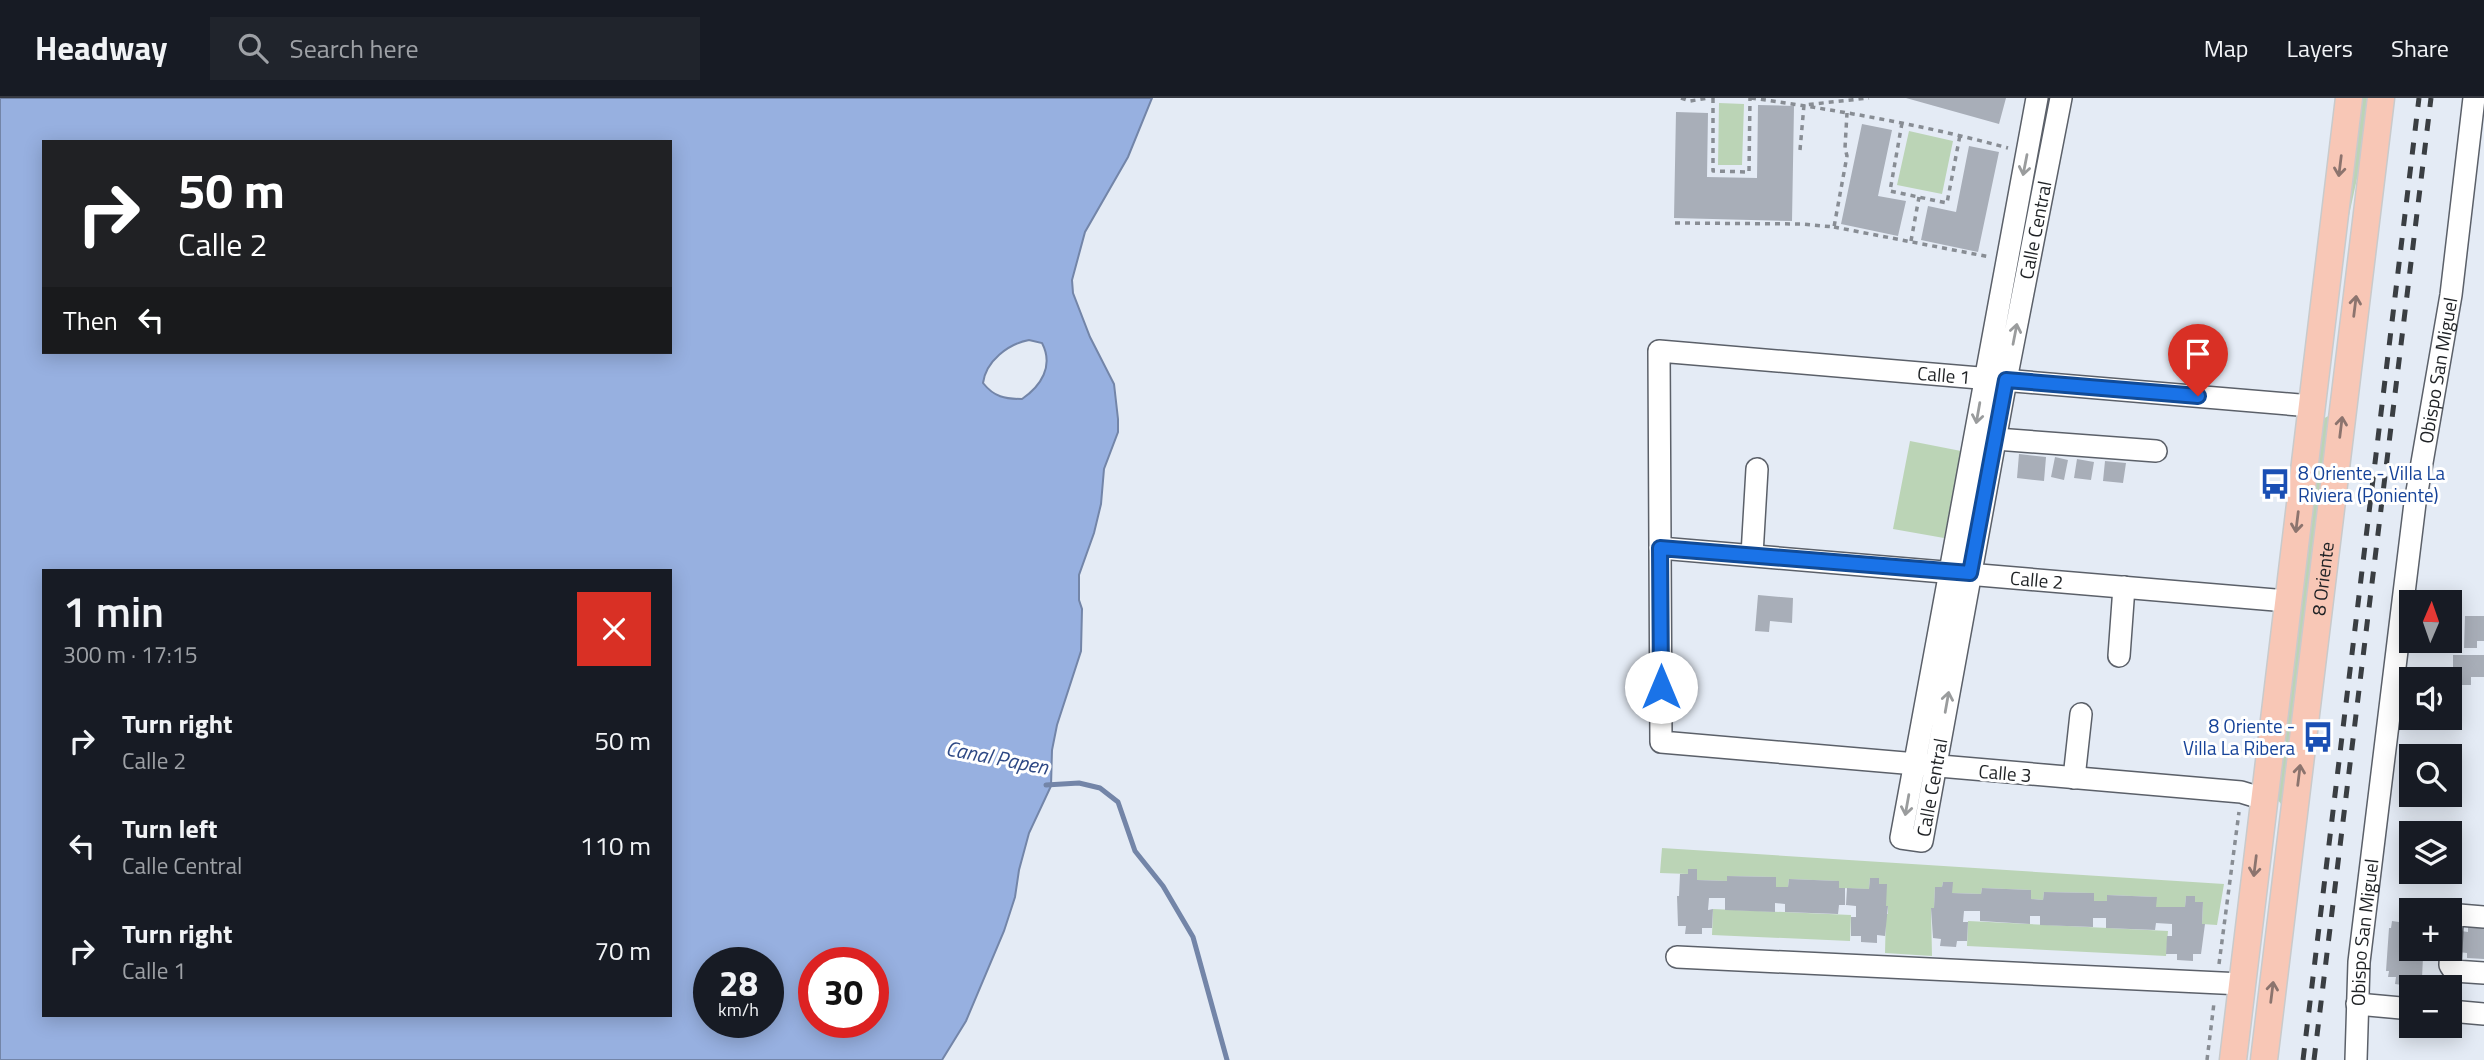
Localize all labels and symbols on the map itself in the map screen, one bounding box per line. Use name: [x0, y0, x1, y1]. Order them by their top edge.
one-way arrow: [2017, 153, 2031, 176]
one-way arrow: [2334, 154, 2347, 177]
street label: Calle Central: [2011, 178, 2059, 282]
street label: Obispo San Miguel: [2411, 295, 2464, 446]
one-way arrow: [2349, 296, 2362, 318]
one-way arrow: [2009, 323, 2023, 346]
pin: [2168, 324, 2228, 396]
street label: Calle 1: [1916, 358, 1972, 391]
one-way arrow: [1971, 401, 1984, 424]
one-way arrow: [2334, 416, 2347, 439]
place label: 8 Oriente - Villa La Riviera (Poniente): [2298, 458, 2446, 509]
bus stop icon: 8 Oriente - Villa La Riviera (Poniente): [2258, 467, 2292, 501]
one-way arrow: [2290, 510, 2303, 533]
street label: 8 Oriente: [2303, 540, 2341, 617]
street label: Calle 2: [2009, 563, 2064, 596]
north arrow: [2399, 590, 2462, 653]
position arrow: [1624, 650, 1698, 724]
one-way arrow: [1941, 691, 1954, 714]
place label: 8 Oriente - Villa La Ribera: [2183, 711, 2295, 762]
bus stop icon: 8 Oriente - Villa La Ribera: [2301, 720, 2335, 754]
water label: Canal Papen: [943, 731, 1052, 783]
street label: Calle Central: [1908, 736, 1954, 839]
street label: Calle 3: [1977, 756, 2033, 789]
one-way arrow: [2292, 764, 2305, 786]
one-way arrow: [1900, 793, 1913, 816]
one-way arrow: [2249, 855, 2262, 877]
street label: Obispo San Miguel: [2343, 857, 2385, 1006]
speed limit sign: 30: [798, 947, 889, 1038]
one-way arrow: [2266, 981, 2279, 1004]

